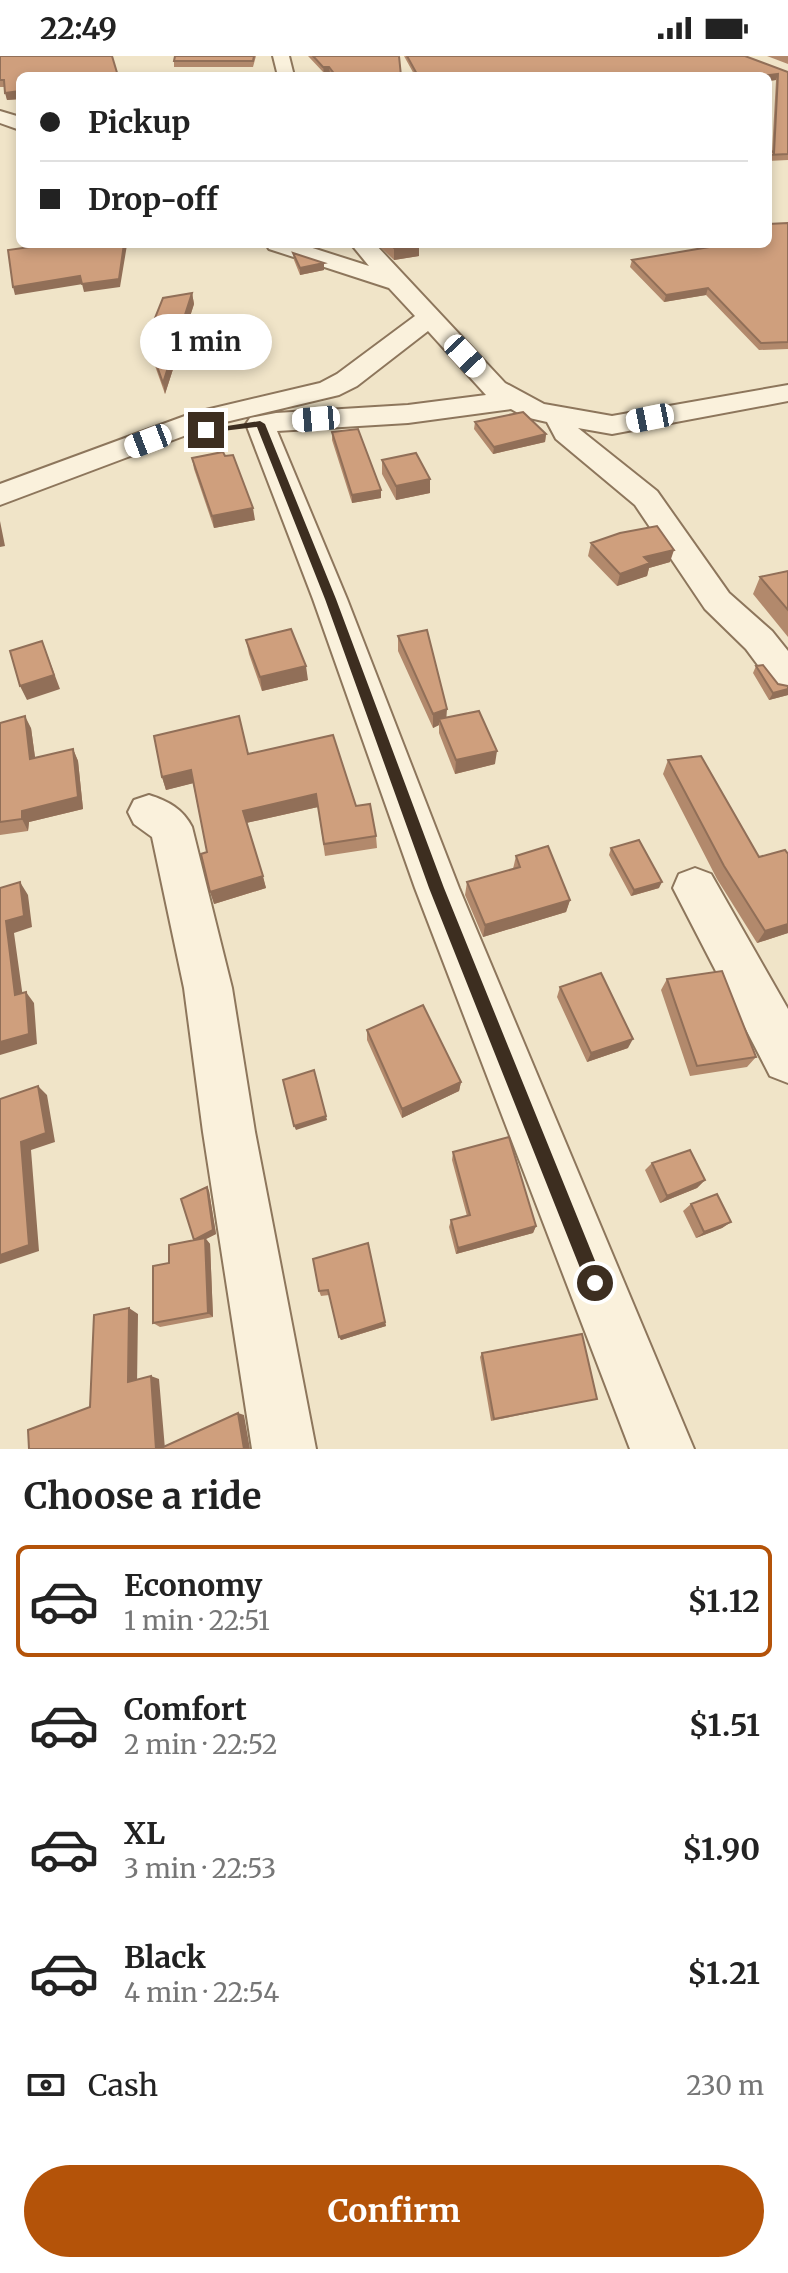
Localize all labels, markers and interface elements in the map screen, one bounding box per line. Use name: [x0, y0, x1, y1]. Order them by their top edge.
text: 22:49: [40, 9, 117, 47]
text: Pickup: [88, 103, 190, 141]
text: Drop-off: [88, 180, 218, 218]
callout: 1 min: [140, 314, 272, 370]
text: 1 min: [171, 325, 241, 358]
car: [440, 330, 490, 382]
car: [624, 402, 676, 434]
car: [291, 405, 341, 433]
route end: [188, 412, 224, 448]
car: [121, 421, 175, 461]
route start: [577, 1265, 613, 1301]
text: Choose a ride: [24, 1474, 261, 1519]
icon: car: [28, 1565, 100, 1637]
text: Economy: [124, 1566, 262, 1604]
text: $1.12: [688, 1582, 760, 1620]
text: 1 min · 22:51: [124, 1604, 270, 1637]
icon: car: [28, 1689, 100, 1761]
text: Comfort: [124, 1690, 247, 1728]
text: $1.51: [689, 1706, 760, 1744]
text: 2 min · 22:52: [124, 1728, 277, 1761]
icon: car: [28, 1813, 100, 1885]
text: XL: [124, 1814, 165, 1852]
text: $1.90: [682, 1830, 760, 1868]
text: 3 min · 22:53: [124, 1852, 276, 1885]
icon: car: [28, 1937, 100, 2009]
text: Black: [124, 1938, 206, 1976]
text: $1.21: [687, 1954, 760, 1992]
text: 4 min · 22:54: [124, 1976, 279, 2009]
icon: cash: [24, 2063, 68, 2107]
text: Cash: [88, 2066, 158, 2104]
text: 230 m: [686, 2069, 764, 2102]
button: Confirm: [24, 2165, 764, 2257]

